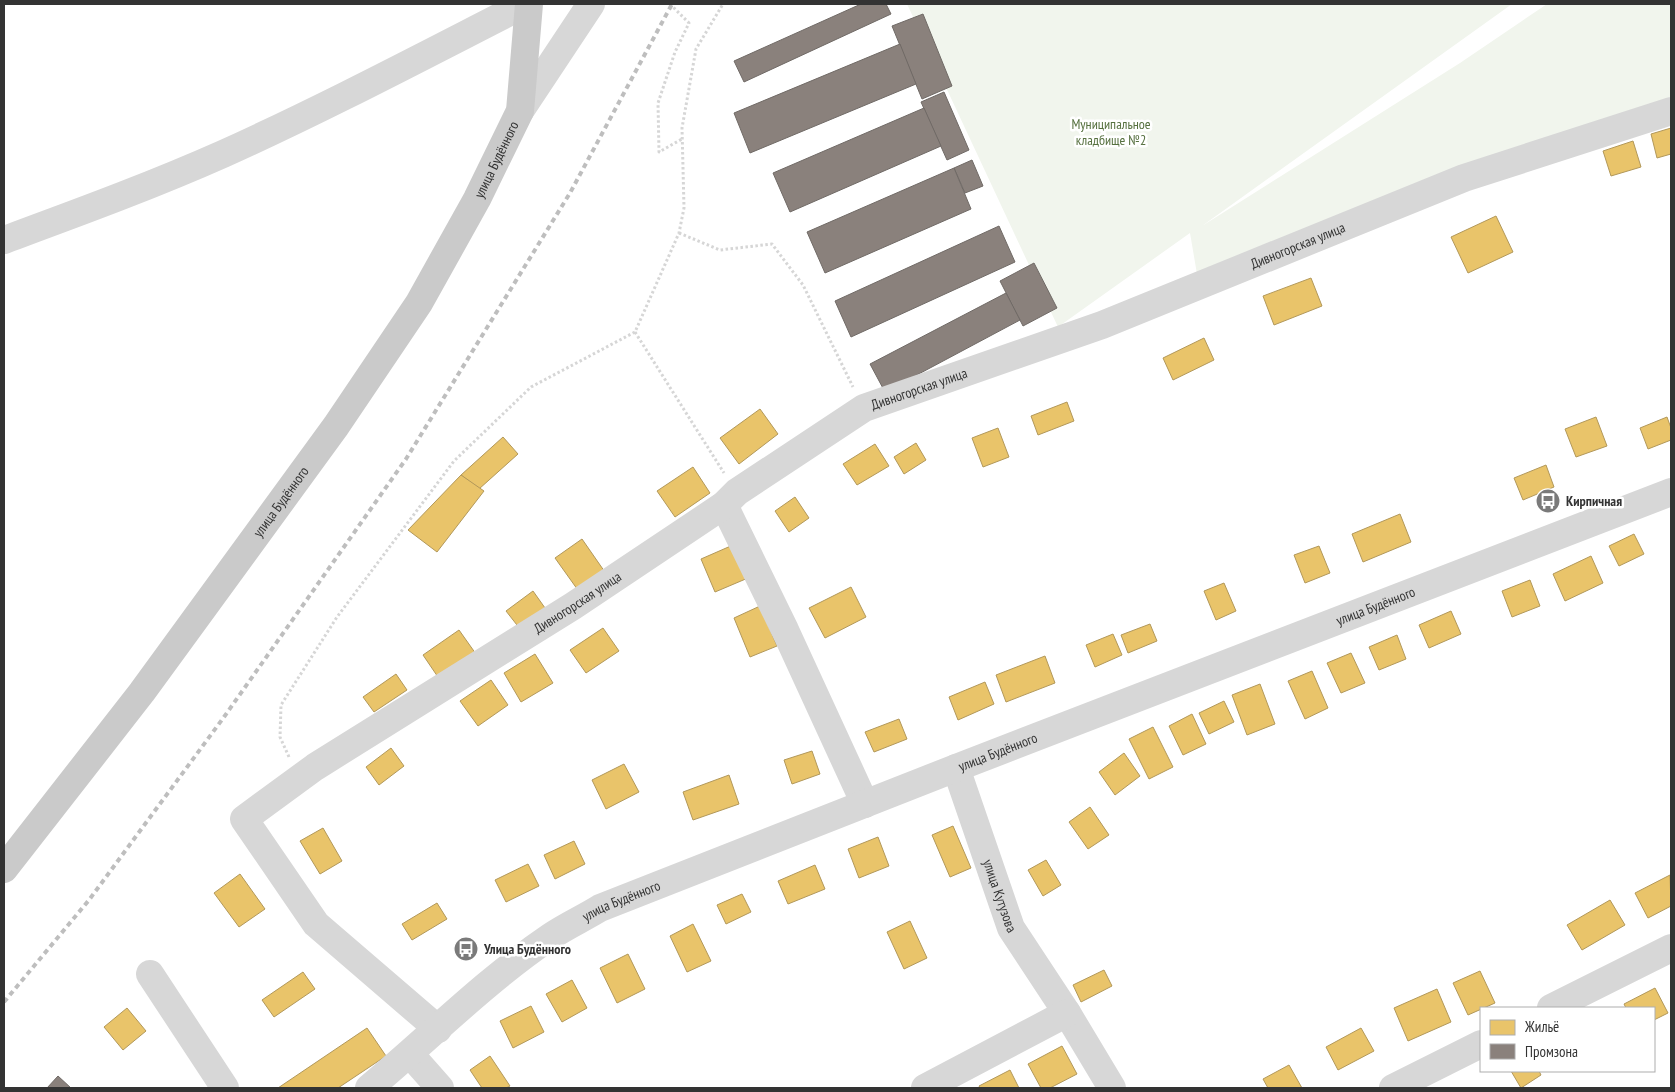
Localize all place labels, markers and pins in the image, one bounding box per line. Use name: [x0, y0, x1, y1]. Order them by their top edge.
bus stop icon: Кирпичная: [1535, 488, 1561, 514]
place label: Кирпичная: [1566, 492, 1622, 510]
bus stop icon: Улица Будённого: [453, 936, 479, 962]
place label: Улица Будённого: [483, 940, 571, 958]

